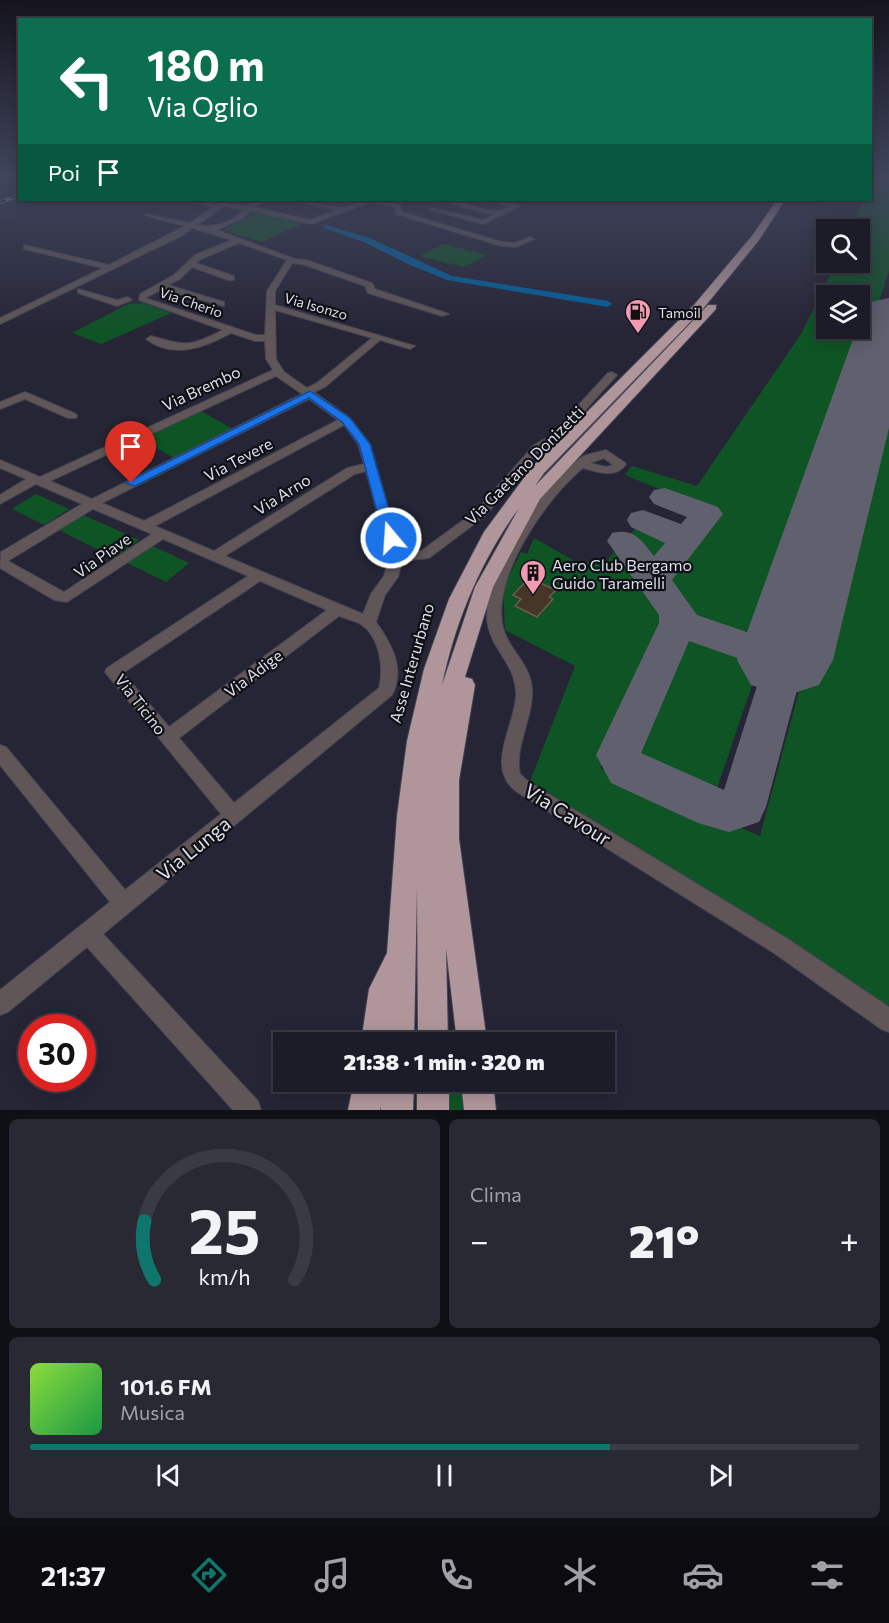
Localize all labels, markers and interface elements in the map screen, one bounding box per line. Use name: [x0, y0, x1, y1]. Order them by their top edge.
text: 180 m: [147, 38, 265, 90]
icon: left: [48, 42, 126, 120]
text: Via Oglio: [147, 90, 258, 123]
icon: arrive: [92, 156, 125, 189]
text: Poi: [48, 159, 80, 186]
map controls: [816, 219, 870, 339]
button: search: [816, 219, 870, 273]
street label: Via Cherio: [157, 283, 225, 321]
button: layers: [816, 285, 870, 339]
street label: Via Isonzo: [282, 289, 350, 323]
fuel station icon: Tamoil: [623, 297, 653, 335]
place label: Tamoil: [658, 304, 701, 321]
street label: Via Brembo: [159, 362, 243, 414]
street label: Via Gaetano Donizetti: [461, 402, 587, 528]
pin: [105, 421, 156, 483]
icon: arrive: [114, 430, 147, 463]
street label: Via Tevere: [201, 433, 275, 485]
street label: Via Arno: [250, 469, 314, 519]
position arrow: [359, 506, 423, 570]
street label: Via Piave: [70, 529, 134, 581]
place label: Aero Club Bergamo Guido Taramelli: [552, 555, 692, 592]
building icon: Aero Club Bergamo Guido Taramelli: [518, 558, 548, 596]
street label: Asse Interurbano: [385, 601, 437, 725]
street label: Via Adige: [220, 645, 286, 701]
street label: Via Ticino: [111, 670, 171, 738]
street label: Via Cavour: [520, 778, 616, 850]
street label: Via Lunga: [151, 811, 235, 885]
speed limit sign: 30: [18, 1014, 96, 1092]
text: 21:38 · 1 min · 320 m: [343, 1048, 545, 1075]
text: Clima: [470, 1182, 522, 1206]
text: 25: [189, 1191, 260, 1267]
text: 21°: [629, 1212, 700, 1267]
text: −: [470, 1219, 489, 1260]
text: +: [840, 1219, 859, 1260]
text: km/h: [198, 1264, 251, 1290]
text: 101.6 FM: [120, 1373, 212, 1400]
text: Musica: [120, 1400, 185, 1424]
icon: previous: [152, 1459, 185, 1492]
icon: pause: [428, 1459, 461, 1492]
icon: next: [704, 1459, 737, 1492]
icon: directions: [188, 1554, 230, 1596]
icon: music: [311, 1554, 353, 1596]
icon: phone: [435, 1554, 477, 1596]
icon: climate: [559, 1554, 601, 1596]
icon: car: [682, 1554, 724, 1596]
icon: filters: [806, 1554, 848, 1596]
text: 21:37: [41, 1559, 106, 1592]

